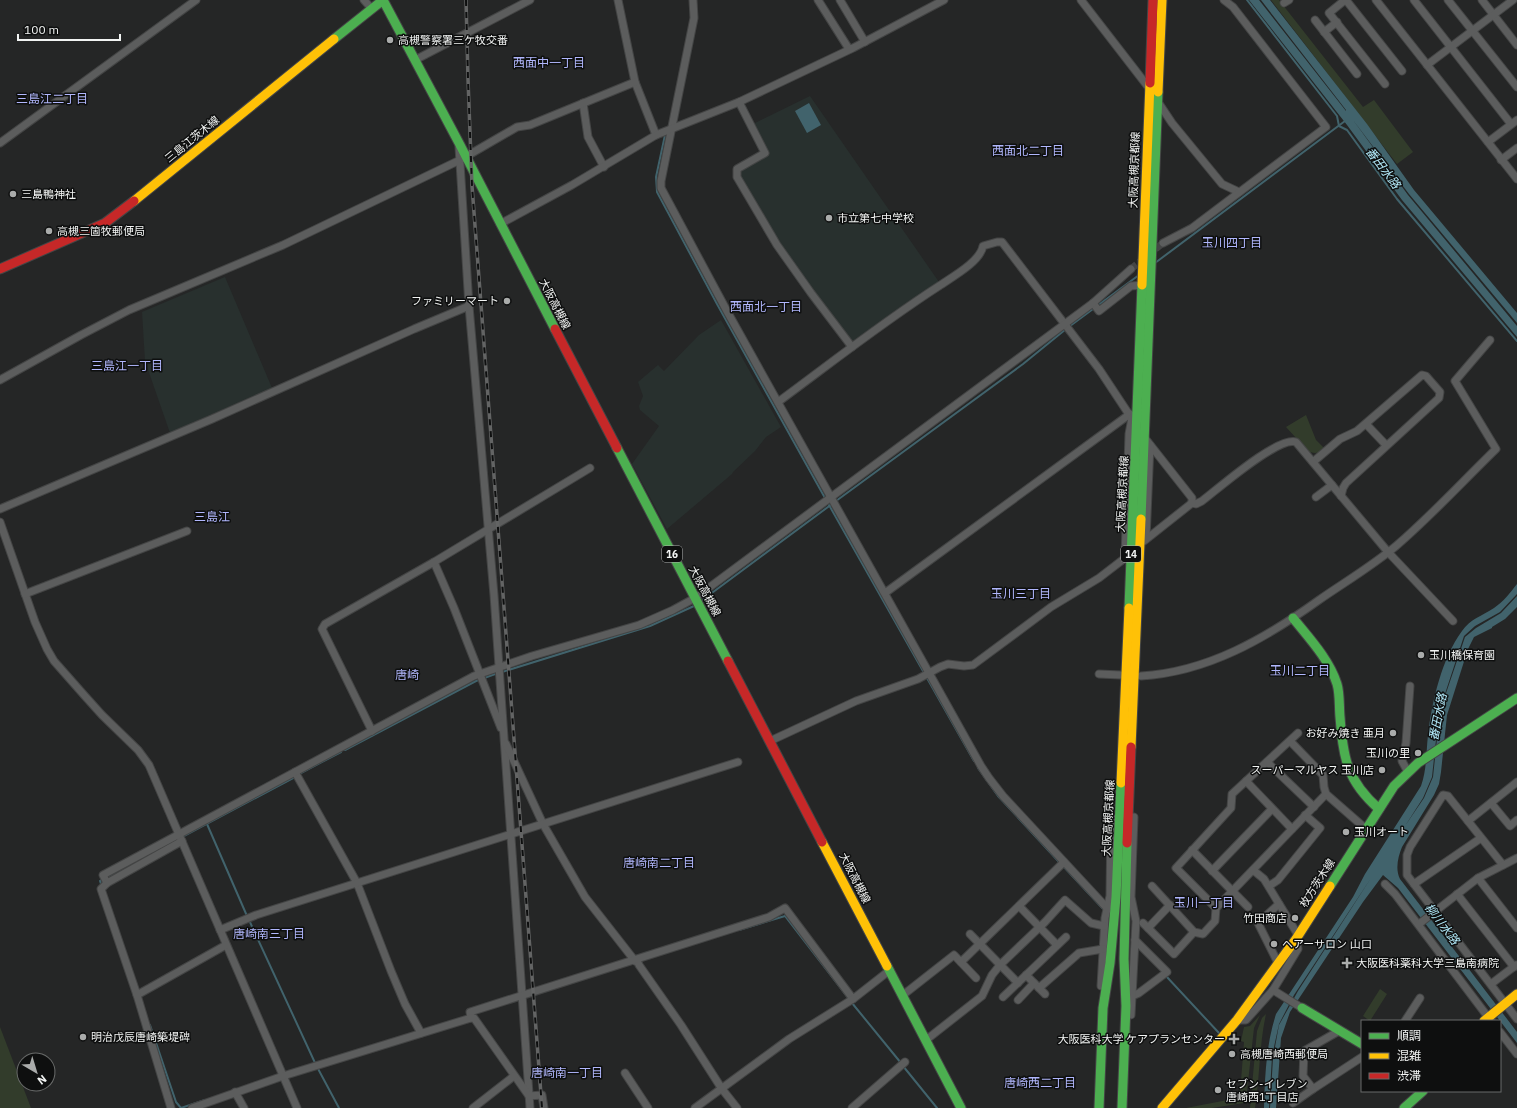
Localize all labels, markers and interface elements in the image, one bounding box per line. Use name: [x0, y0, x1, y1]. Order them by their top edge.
scale bar: [18, 16, 120, 42]
text: 100 m: [24, 22, 59, 37]
place label: 高槻警察署三ケ牧交番: [398, 33, 508, 47]
marker: 高槻警察署三ケ牧交番: [385, 35, 395, 45]
district label: 西面中一丁目: [513, 55, 585, 70]
district label: 三島江二丁目: [16, 91, 88, 106]
street label: 三島江茨木線: [162, 113, 222, 165]
street label: 大阪高槻京都線: [1126, 131, 1142, 209]
district label: 西面北二丁目: [992, 143, 1064, 158]
water label: 番田水路: [1363, 144, 1404, 192]
place label: 三島鴨神社: [21, 187, 76, 201]
marker: 三島鴨神社: [8, 189, 18, 199]
place label: 市立第七中学校: [837, 211, 914, 225]
marker: 市立第七中学校: [824, 213, 834, 223]
place label: 高槻三箇牧郵便局: [57, 224, 145, 238]
marker: 高槻三箇牧郵便局: [44, 226, 54, 236]
district label: 玉川四丁目: [1202, 235, 1262, 250]
street label: 大阪高槻線: [536, 276, 574, 332]
place label: ファミリーマート: [411, 294, 499, 308]
marker: ファミリーマート: [502, 296, 512, 306]
district label: 西面北一丁目: [730, 299, 802, 314]
district label: 三島江一丁目: [91, 358, 163, 373]
street label: 大阪高槻京都線: [1113, 455, 1131, 533]
district label: 三島江: [194, 509, 230, 524]
road number: 16: [662, 546, 682, 562]
road number: 14: [1121, 546, 1141, 562]
street label: 大阪高槻線: [686, 563, 724, 619]
district label: 玉川三丁目: [991, 586, 1051, 601]
place label: 玉川橋保育園: [1429, 648, 1495, 662]
marker: 玉川橋保育園: [1416, 650, 1426, 660]
district label: 玉川二丁目: [1270, 663, 1330, 678]
district label: 唐崎: [395, 667, 419, 682]
water label: 番田水路: [1426, 691, 1450, 742]
place label: お好み焼き 亜月: [1305, 726, 1385, 740]
marker: お好み焼き 亜月: [1388, 728, 1398, 738]
place label: 玉川の里: [1366, 746, 1410, 760]
marker: 玉川の里: [1413, 748, 1423, 758]
place label: スーパーマルヤス 玉川店: [1251, 763, 1374, 777]
marker: スーパーマルヤス 玉川店: [1377, 765, 1387, 775]
street label: 大阪高槻京都線: [1099, 779, 1117, 857]
place label: 玉川オート: [1354, 825, 1409, 839]
marker: 玉川オート: [1341, 827, 1351, 837]
street label: 大阪高槻線: [836, 850, 874, 906]
district label: 唐崎南二丁目: [623, 855, 695, 870]
street label: 枚方茨木線: [1296, 856, 1338, 910]
district label: 玉川一丁目: [1174, 895, 1234, 910]
water label: 柳川水路: [1422, 900, 1463, 948]
place label: 竹田商店: [1243, 911, 1287, 925]
marker: 竹田商店: [1290, 913, 1300, 923]
district label: 唐崎南三丁目: [233, 926, 305, 941]
place label: ヘアーサロン 山口: [1282, 937, 1372, 951]
marker: ヘアーサロン 山口: [1269, 939, 1279, 949]
place label: 大阪医科薬科大学三島南病院: [1356, 956, 1499, 970]
marker: 大阪医科薬科大学三島南病院: [1341, 957, 1353, 969]
legend: [1361, 1020, 1501, 1092]
text: 順調: [1397, 1028, 1421, 1043]
place label: 明治戊辰唐崎築堤碑: [91, 1030, 190, 1044]
marker: 明治戊辰唐崎築堤碑: [78, 1032, 88, 1042]
place label: 大阪医科大学 ケアプランセンター: [1057, 1032, 1225, 1046]
marker: 大阪医科大学 ケアプランセンター: [1228, 1033, 1240, 1045]
place label: 高槻唐崎西郵便局: [1240, 1047, 1328, 1061]
text: 混雑: [1397, 1048, 1421, 1063]
marker: 高槻唐崎西郵便局: [1227, 1049, 1237, 1059]
north arrow: [16, 1052, 56, 1092]
district label: 唐崎南一丁目: [531, 1065, 603, 1080]
text: 渋滞: [1397, 1068, 1421, 1083]
text: N: [35, 1072, 50, 1088]
district label: 唐崎西二丁目: [1004, 1075, 1076, 1090]
place label: セブン-イレブン 唐崎西1丁目店: [1226, 1077, 1307, 1104]
marker: セブン-イレブン 唐崎西1丁目店: [1213, 1085, 1223, 1095]

